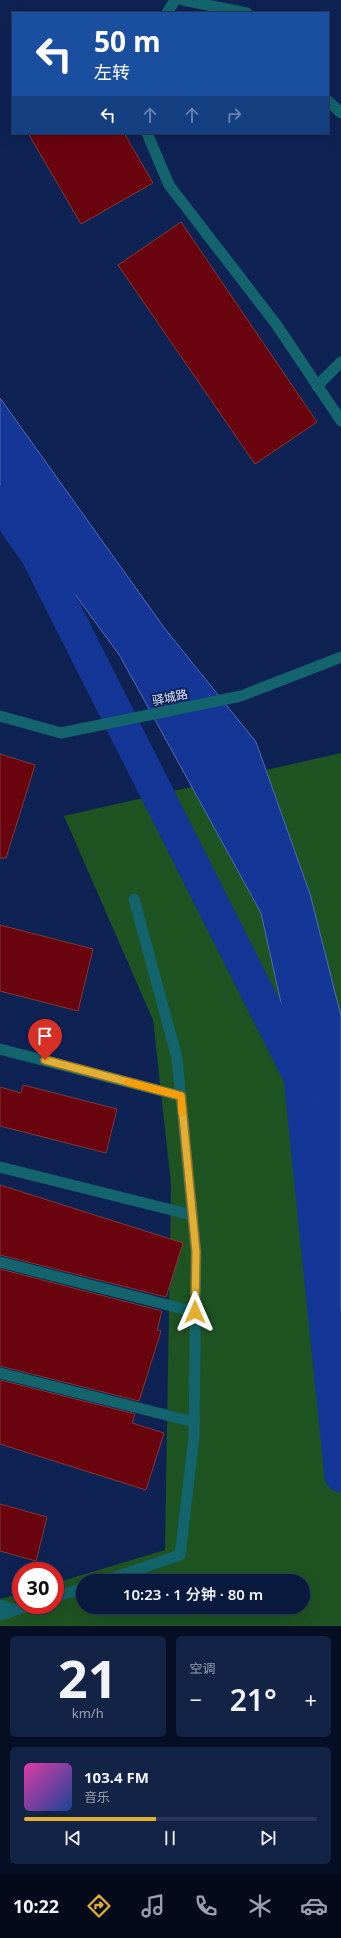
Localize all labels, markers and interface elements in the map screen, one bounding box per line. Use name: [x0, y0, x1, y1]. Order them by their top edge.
text: 50 m: [94, 22, 161, 60]
icon: left: [28, 28, 80, 80]
text: 左转: [94, 60, 130, 84]
icon: left: [97, 104, 119, 126]
icon: ahead: [139, 104, 161, 126]
icon: ahead: [181, 104, 203, 126]
icon: right: [223, 104, 245, 126]
street label: 驿城路: [151, 685, 189, 709]
pin: [28, 1019, 62, 1060]
icon: arrive: [34, 1025, 56, 1047]
position arrow: [174, 1291, 216, 1333]
speed limit sign: 30: [12, 1562, 64, 1614]
text: 10:23 · 1 分钟 · 80 m: [123, 1584, 263, 1604]
text: 21: [58, 1642, 118, 1713]
text: 空调: [190, 1659, 216, 1677]
text: 21°: [230, 1679, 277, 1720]
text: −: [190, 1684, 202, 1714]
text: +: [304, 1684, 317, 1714]
text: km/h: [72, 1704, 104, 1722]
text: 103.4 FM: [84, 1767, 149, 1787]
text: 音乐: [84, 1788, 110, 1806]
icon: previous: [62, 1827, 84, 1849]
icon: pause: [159, 1827, 181, 1849]
icon: next: [257, 1827, 279, 1849]
icon: directions: [85, 1892, 113, 1920]
icon: music: [139, 1892, 167, 1920]
icon: phone: [192, 1892, 220, 1920]
icon: climate: [246, 1892, 274, 1920]
icon: car: [300, 1892, 328, 1920]
text: 10:22: [13, 1894, 59, 1918]

